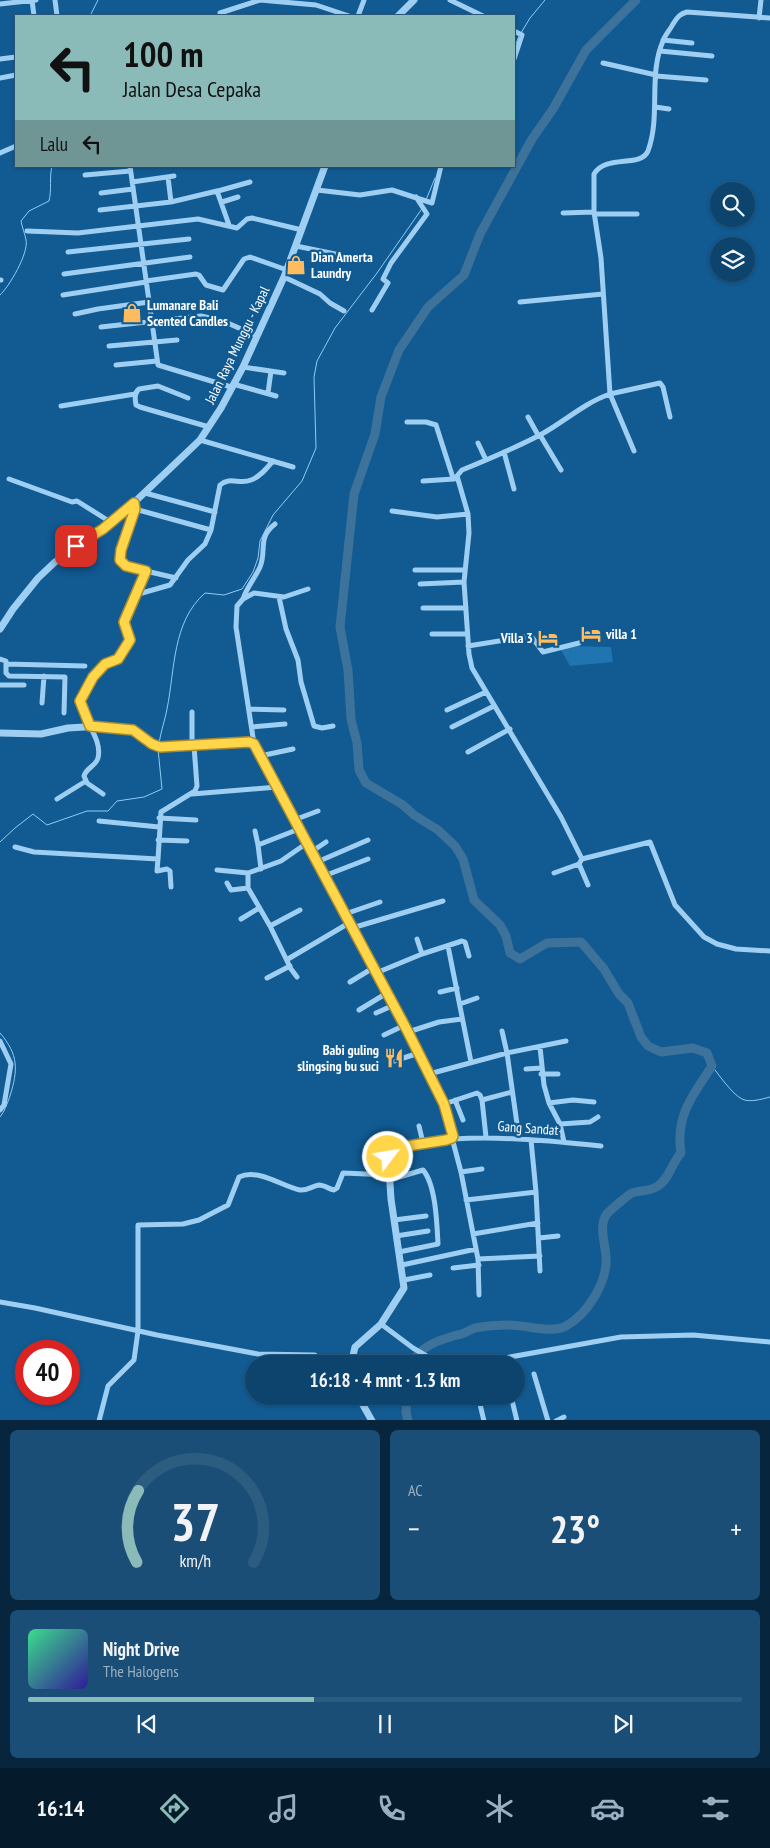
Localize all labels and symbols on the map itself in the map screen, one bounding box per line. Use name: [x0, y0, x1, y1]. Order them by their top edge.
place label: Dian Amerta Laundry: [311, 248, 373, 282]
shop icon: Dian Amerta Laundry: [285, 254, 307, 276]
street label: Jalan Raya Munggu - Kapal: [200, 283, 274, 408]
place label: Lumanare Bali Scented Candles: [147, 296, 228, 330]
shop icon: Lumanare Bali Scented Candles: [121, 302, 143, 324]
pin: [55, 525, 97, 567]
hotel icon: villa 1: [580, 623, 602, 645]
place label: villa 1: [605, 625, 637, 643]
hotel icon: Villa 3: [537, 627, 559, 649]
place label: Villa 3: [500, 629, 533, 647]
place label: Babi guling slingsing bu suci: [297, 1041, 379, 1075]
restaurant icon: Babi guling slingsing bu suci: [383, 1047, 405, 1069]
street label: Gang Sandat: [497, 1117, 559, 1139]
position arrow: [361, 1130, 413, 1182]
speed limit sign: 40: [15, 1340, 80, 1405]

